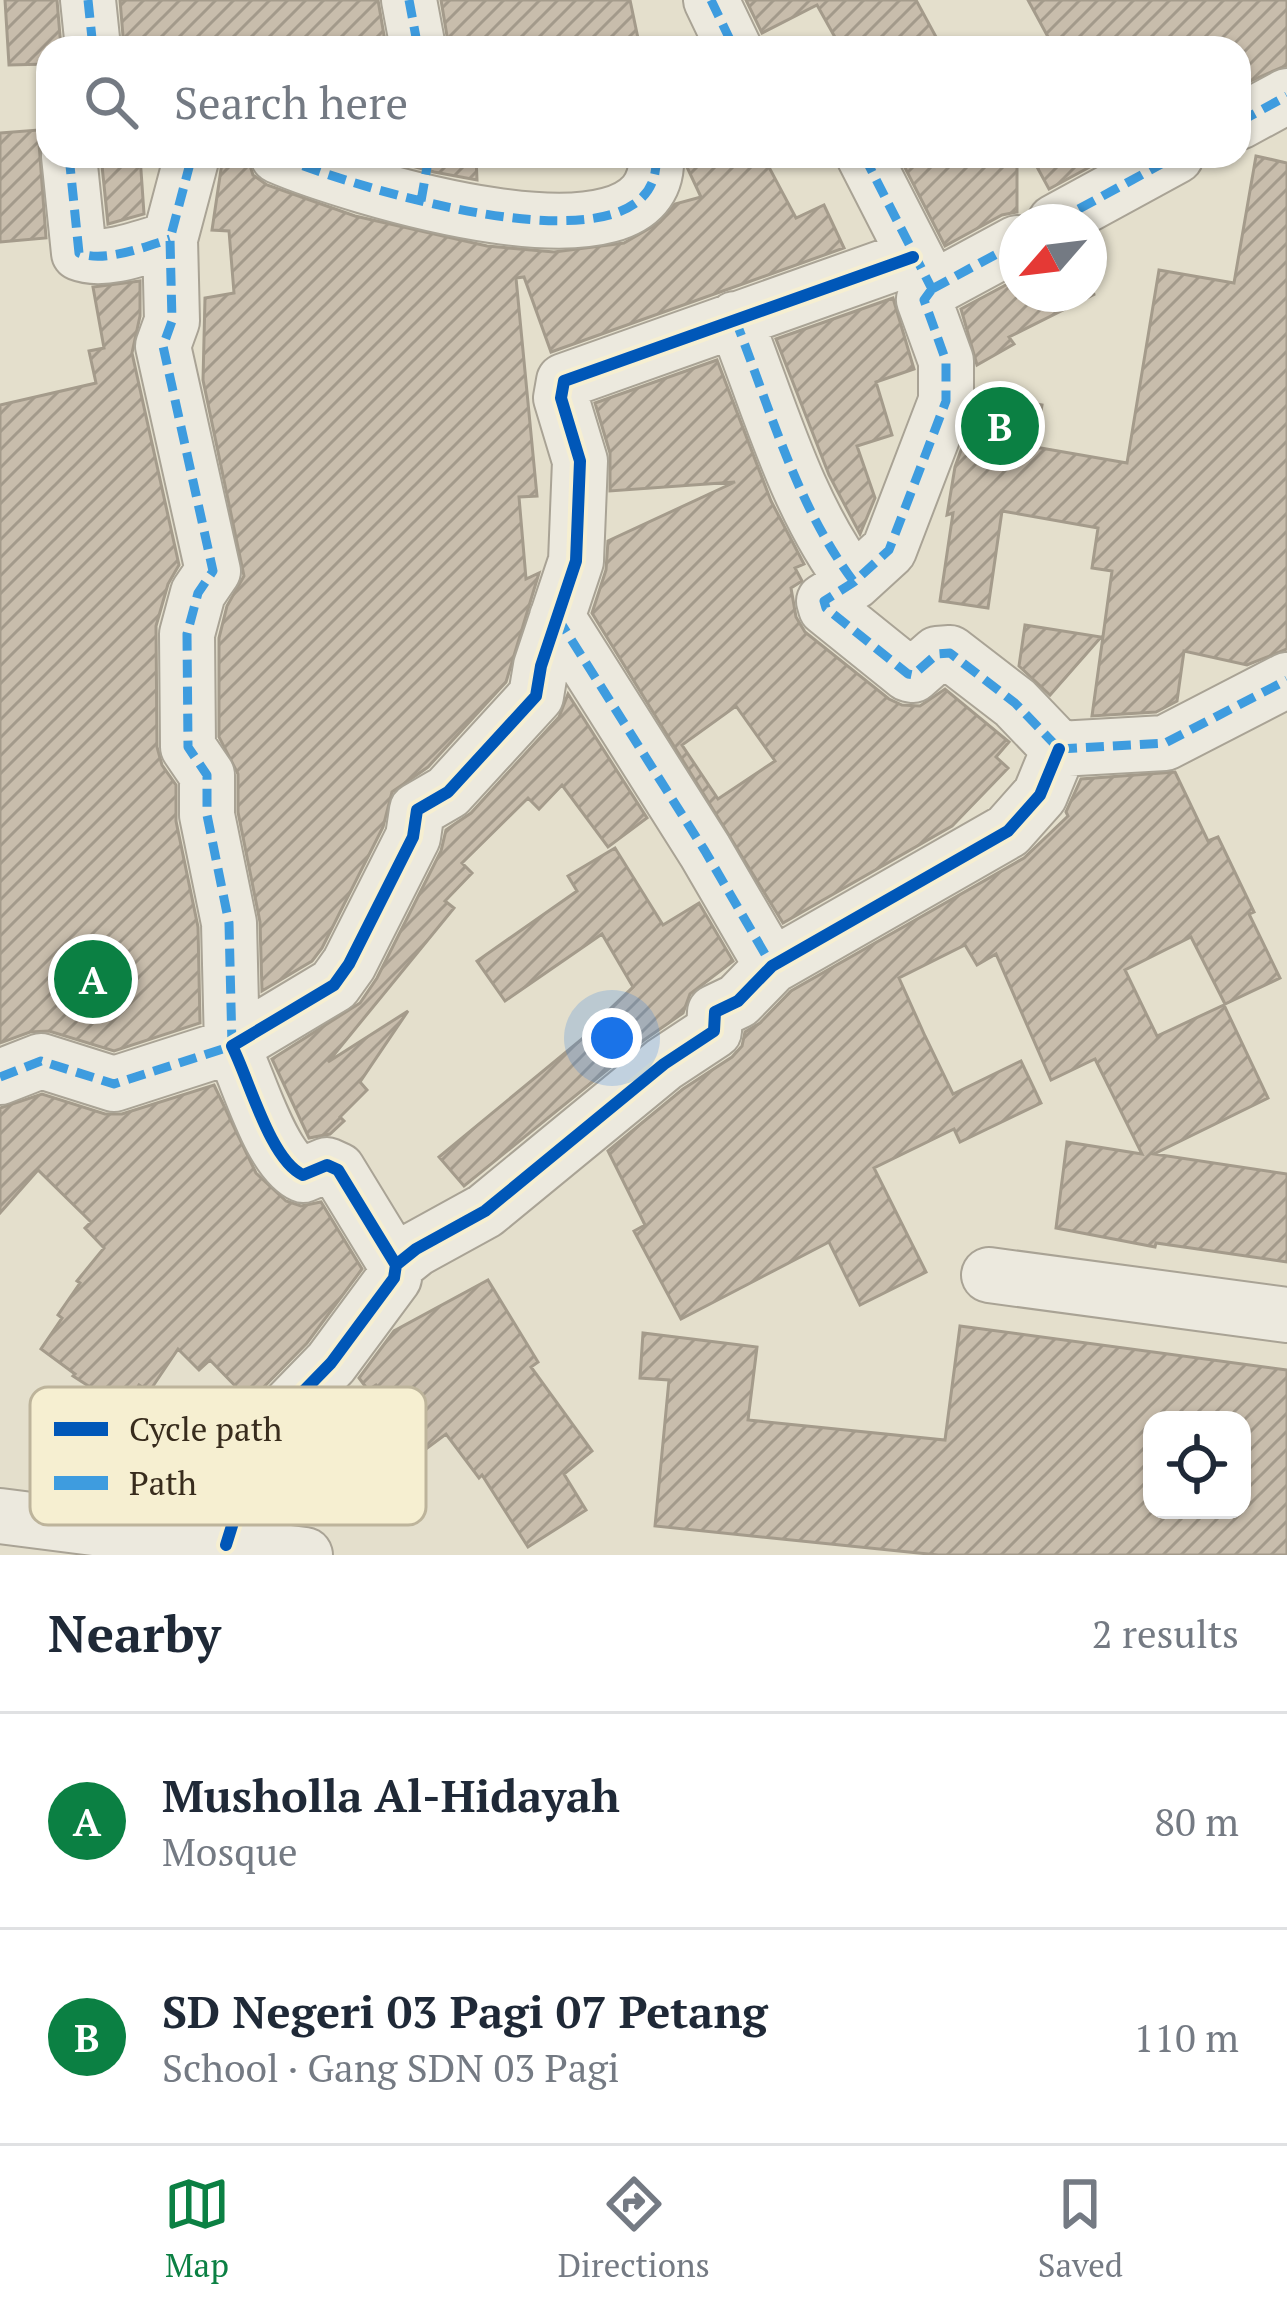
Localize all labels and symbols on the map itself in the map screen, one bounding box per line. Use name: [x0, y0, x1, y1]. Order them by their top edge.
north arrow: [999, 204, 1107, 312]
pin: B: [961, 381, 1039, 471]
pin: A: [54, 934, 132, 1024]
your location: [582, 1008, 642, 1068]
legend: [30, 1387, 426, 1525]
text: Cycle path: [129, 1407, 282, 1450]
text: Path: [129, 1461, 197, 1504]

